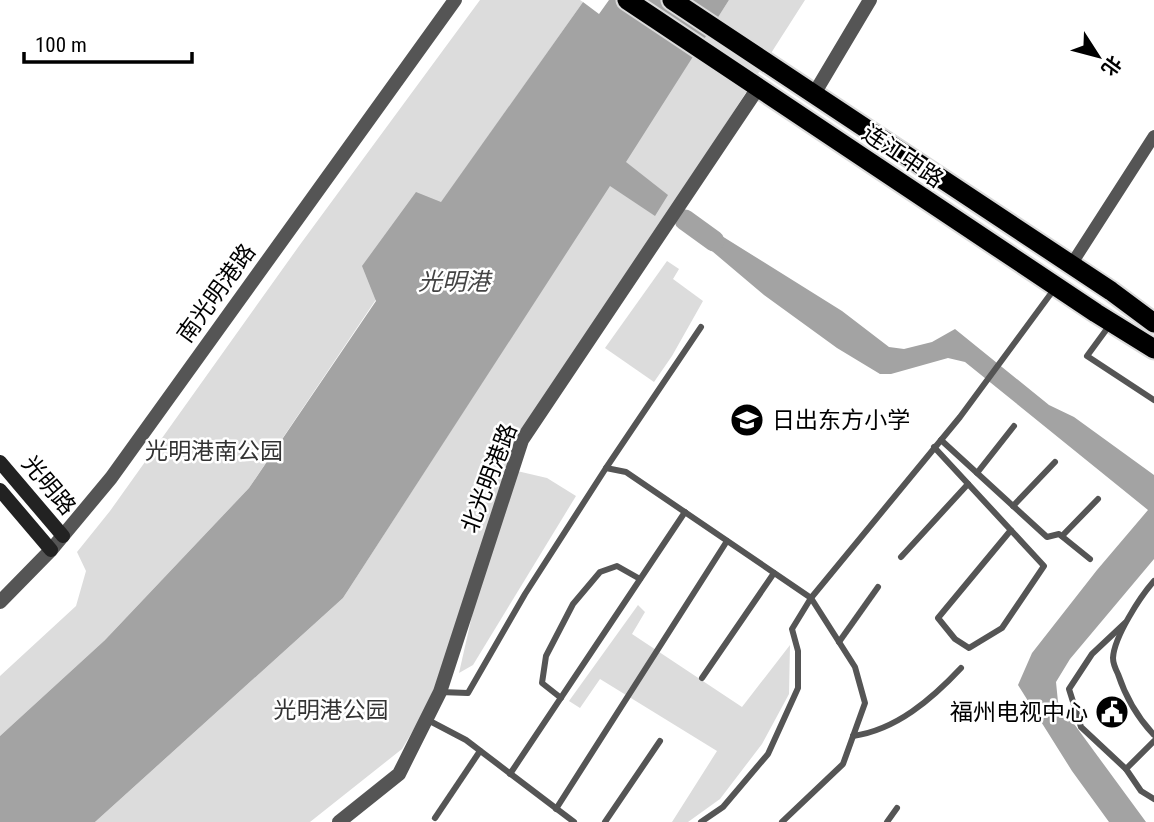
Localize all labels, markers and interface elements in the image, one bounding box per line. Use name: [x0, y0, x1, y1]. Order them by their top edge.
scale bar: [24, 21, 192, 65]
north arrow: [1063, 21, 1133, 91]
text: 100 m: [35, 33, 87, 57]
text: 北: [1096, 51, 1126, 80]
street label: 连江中路: [857, 119, 948, 193]
street label: 南光明港路: [172, 239, 261, 348]
water label: 光明港: [418, 268, 493, 296]
school or university icon: 日出东方小学: [728, 401, 766, 439]
place label: 日出东方小学: [772, 407, 910, 434]
street label: 北光明港路: [456, 420, 523, 537]
park label: 光明港南公园: [145, 438, 283, 465]
street label: 光明路: [16, 450, 81, 520]
public building icon: 福州电视中心: [1093, 693, 1131, 731]
park label: 光明港公园: [274, 697, 389, 724]
place label: 福州电视中心: [950, 699, 1088, 726]

